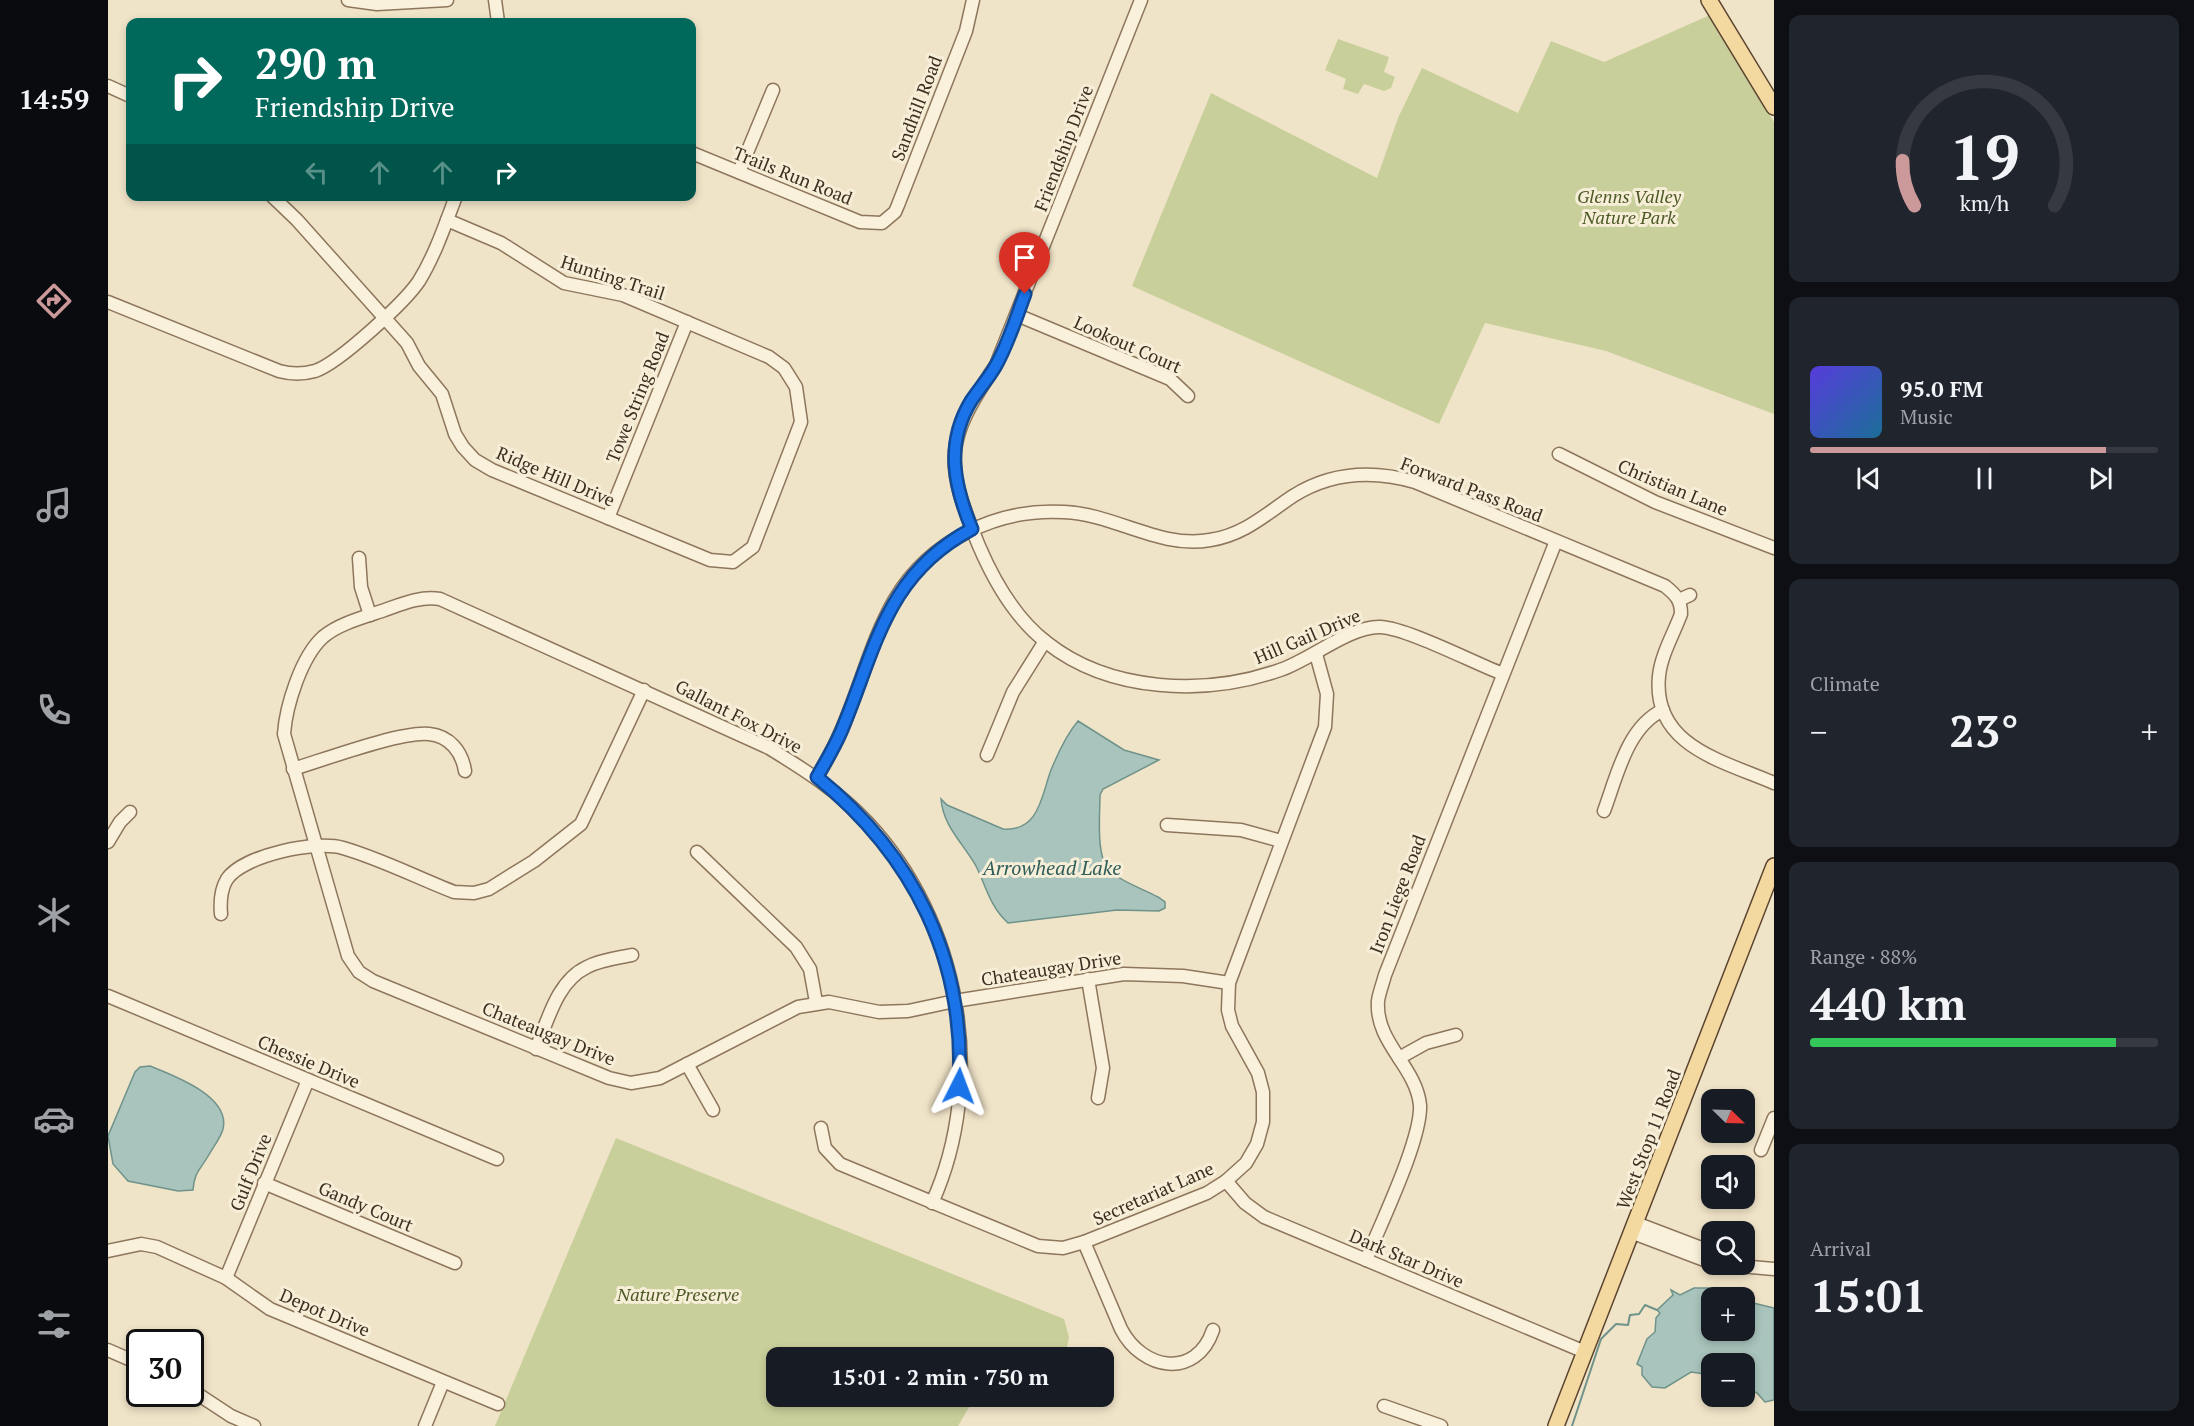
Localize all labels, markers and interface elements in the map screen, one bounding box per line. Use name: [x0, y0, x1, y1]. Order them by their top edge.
text: 290 m: [255, 35, 376, 91]
icon: right: [156, 42, 234, 120]
street label: Sandhill Road: [885, 52, 947, 164]
text: 14:59: [19, 81, 89, 117]
street label: Friendship Drive: [1028, 82, 1098, 214]
text: Friendship Drive: [255, 89, 455, 125]
text: 19: [1949, 115, 2019, 198]
street label: Trails Run Road: [730, 140, 856, 210]
icon: left: [300, 156, 333, 189]
icon: ahead: [363, 156, 396, 189]
icon: ahead: [426, 156, 459, 189]
icon: right: [489, 156, 522, 189]
park label: Glenns Valley Nature Park: [1577, 184, 1682, 229]
text: km/h: [1959, 189, 2009, 217]
pin: [999, 232, 1050, 294]
icon: arrive: [1008, 241, 1041, 274]
street label: Hunting Trail: [558, 249, 668, 305]
icon: directions: [33, 280, 75, 322]
street label: Lookout Court: [1070, 310, 1186, 379]
street label: Towe String Road: [600, 328, 674, 466]
text: 95.0 FM: [1900, 374, 1983, 403]
text: Music: [1900, 403, 1953, 430]
street label: Ridge Hill Drive: [493, 440, 619, 512]
street label: Forward Pass Road: [1398, 451, 1546, 527]
street label: Christian Lane: [1614, 453, 1732, 521]
icon: previous: [1852, 462, 1885, 495]
icon: pause: [1968, 462, 2001, 495]
icon: next: [2084, 462, 2117, 495]
icon: music: [33, 484, 75, 526]
street label: Hill Gail Drive: [1250, 603, 1364, 669]
text: Climate: [1810, 670, 1880, 697]
street label: Gallant Fox Drive: [671, 674, 807, 758]
icon: phone: [33, 689, 75, 731]
text: 23°: [1949, 700, 2019, 760]
text: −: [1810, 710, 1828, 753]
text: +: [2140, 710, 2158, 753]
street label: Iron Liege Road: [1363, 831, 1431, 957]
water label: Arrowhead Lake: [982, 854, 1121, 881]
icon: climate: [33, 894, 75, 936]
text: Range · 88%: [1810, 943, 1917, 970]
street label: Chateaugay Drive: [979, 945, 1123, 991]
text: 440 km: [1810, 973, 1966, 1033]
street label: Chateaugay Drive: [479, 995, 619, 1071]
street label: Chessie Drive: [254, 1029, 364, 1093]
position arrow: [927, 1054, 991, 1118]
street label: West Stop 11 Road: [1610, 1066, 1686, 1212]
north arrow: [1701, 1089, 1755, 1143]
map controls: [1701, 1089, 1755, 1407]
icon: car: [33, 1098, 75, 1140]
street label: Gulf Drive: [224, 1130, 276, 1214]
button: sound: [1701, 1155, 1755, 1209]
street label: Secretariat Lane: [1089, 1156, 1217, 1230]
street label: Gandy Court: [315, 1175, 417, 1237]
button: search: [1701, 1221, 1755, 1275]
street label: Dark Star Drive: [1346, 1223, 1468, 1293]
text: Arrival: [1810, 1235, 1871, 1262]
text: 15:01: [1810, 1265, 1927, 1325]
street label: Depot Drive: [276, 1282, 374, 1342]
park label: Nature Preserve: [616, 1282, 739, 1306]
button: +: [1701, 1287, 1755, 1341]
icon: filters: [33, 1303, 75, 1345]
speed limit sign: 30: [126, 1329, 204, 1407]
button: −: [1701, 1353, 1755, 1407]
text: 15:01 · 2 min · 750 m: [831, 1362, 1049, 1391]

